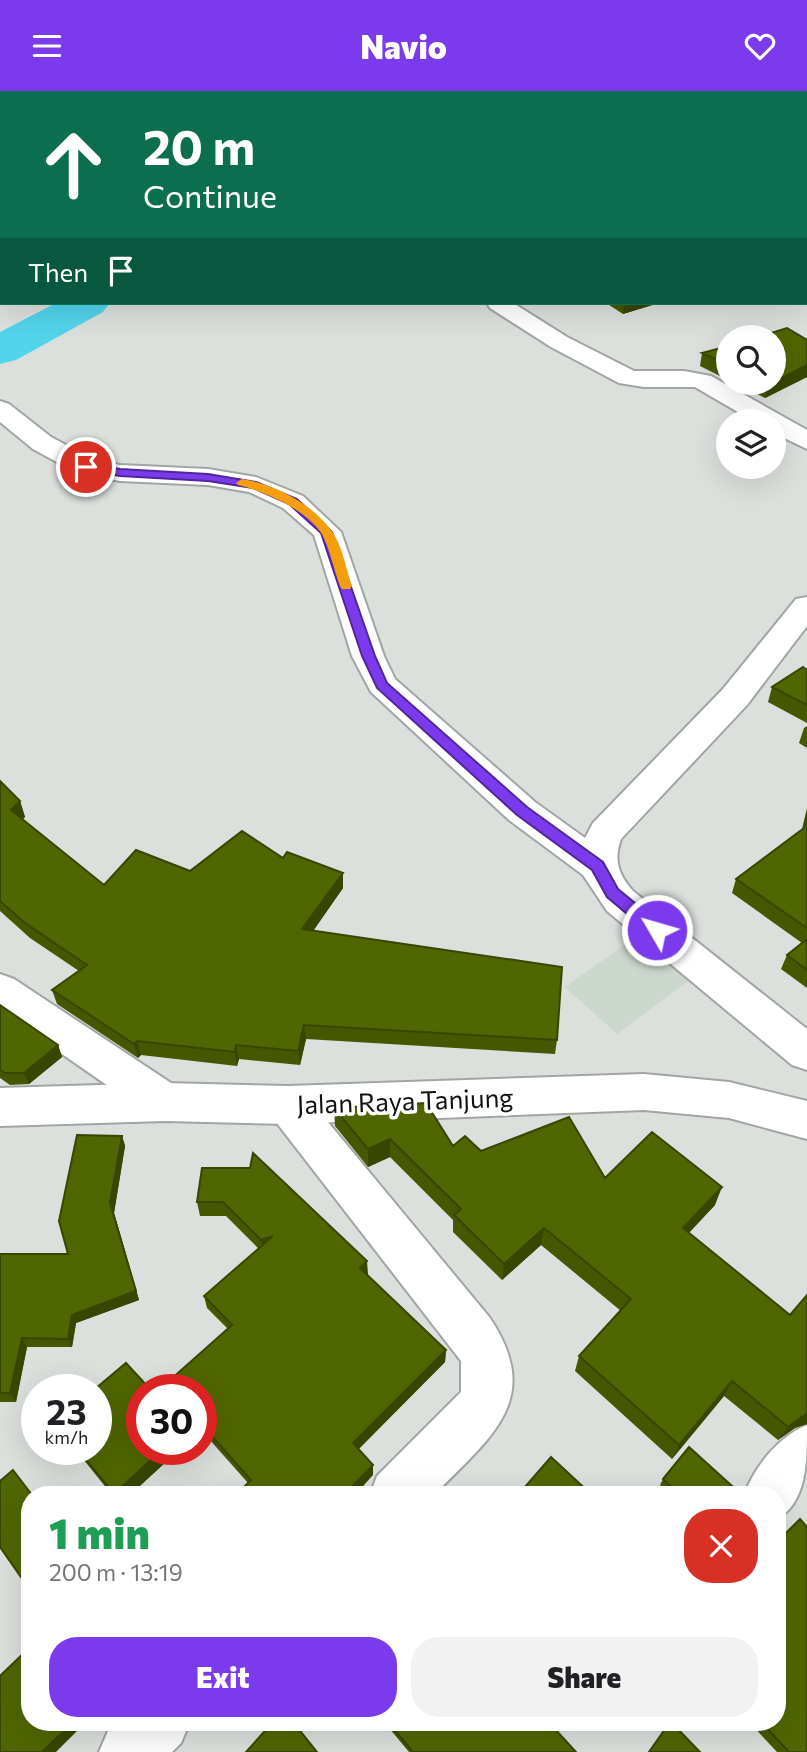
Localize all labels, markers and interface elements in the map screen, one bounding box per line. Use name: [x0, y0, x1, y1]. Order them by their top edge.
text: Navio: [360, 26, 447, 66]
icon: menu: [28, 27, 66, 65]
icon: heart: [741, 27, 779, 65]
text: 20 m: [143, 115, 255, 175]
icon: ahead: [28, 119, 119, 210]
text: Continue: [143, 175, 277, 215]
icon: arrive: [102, 252, 140, 290]
text: Then: [28, 256, 88, 287]
map controls: [716, 325, 786, 479]
button: search: [716, 325, 786, 395]
button: layers: [716, 409, 786, 479]
pin: [56, 437, 116, 497]
icon: arrive: [67, 448, 105, 486]
position arrow: [620, 893, 694, 967]
street label: Jalan Raya Tanjung: [296, 1081, 514, 1119]
speed limit sign: 30: [126, 1374, 217, 1465]
text: 23: [46, 1389, 87, 1432]
text: km/h: [45, 1426, 88, 1448]
text: 1 min: [49, 1506, 150, 1558]
button: close: [684, 1509, 758, 1583]
text: 200 m · 13:19: [49, 1558, 183, 1586]
button: Exit: [49, 1637, 397, 1717]
button: Share: [411, 1637, 758, 1717]

